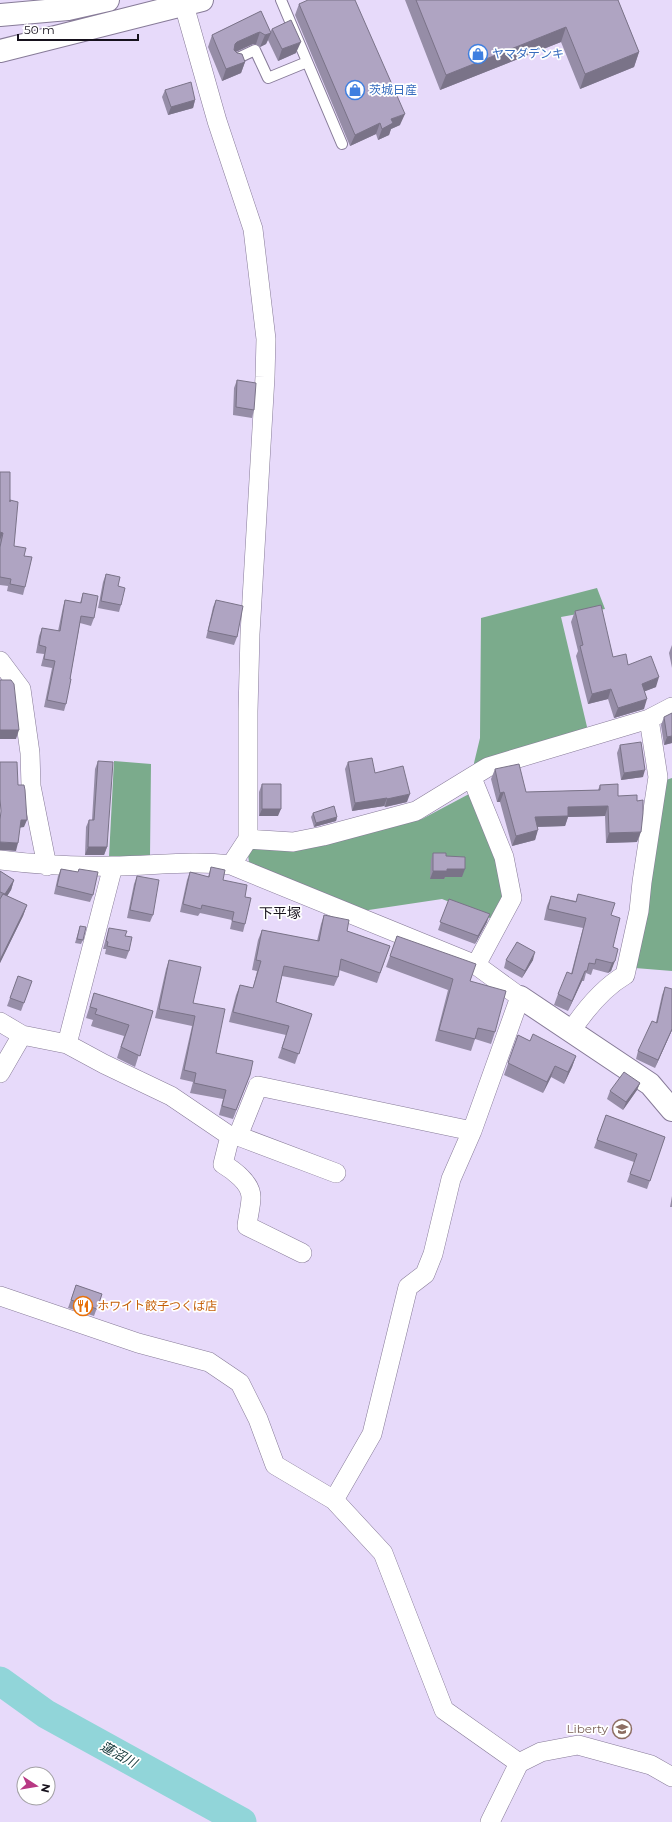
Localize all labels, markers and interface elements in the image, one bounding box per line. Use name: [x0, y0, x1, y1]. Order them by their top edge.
scale bar: [18, 16, 138, 42]
text: 50 m: [24, 22, 55, 37]
shop icon: ヤマダデンキ: [467, 43, 489, 65]
place label: ヤマダデンキ: [492, 46, 564, 61]
shop icon: 茨城日産: [344, 79, 366, 101]
place label: 茨城日産: [369, 82, 417, 97]
district label: 下平塚: [259, 904, 301, 922]
restaurant icon: ホワイト餃子つくば店: [72, 1295, 94, 1317]
place label: ホワイト餃子つくば店: [97, 1298, 217, 1313]
school or university icon: Liberty: [611, 1718, 633, 1740]
place label: Liberty: [566, 1721, 608, 1736]
water label: 蓮沼川: [98, 1738, 142, 1771]
north arrow: [16, 1766, 56, 1806]
text: N: [38, 1782, 54, 1794]

